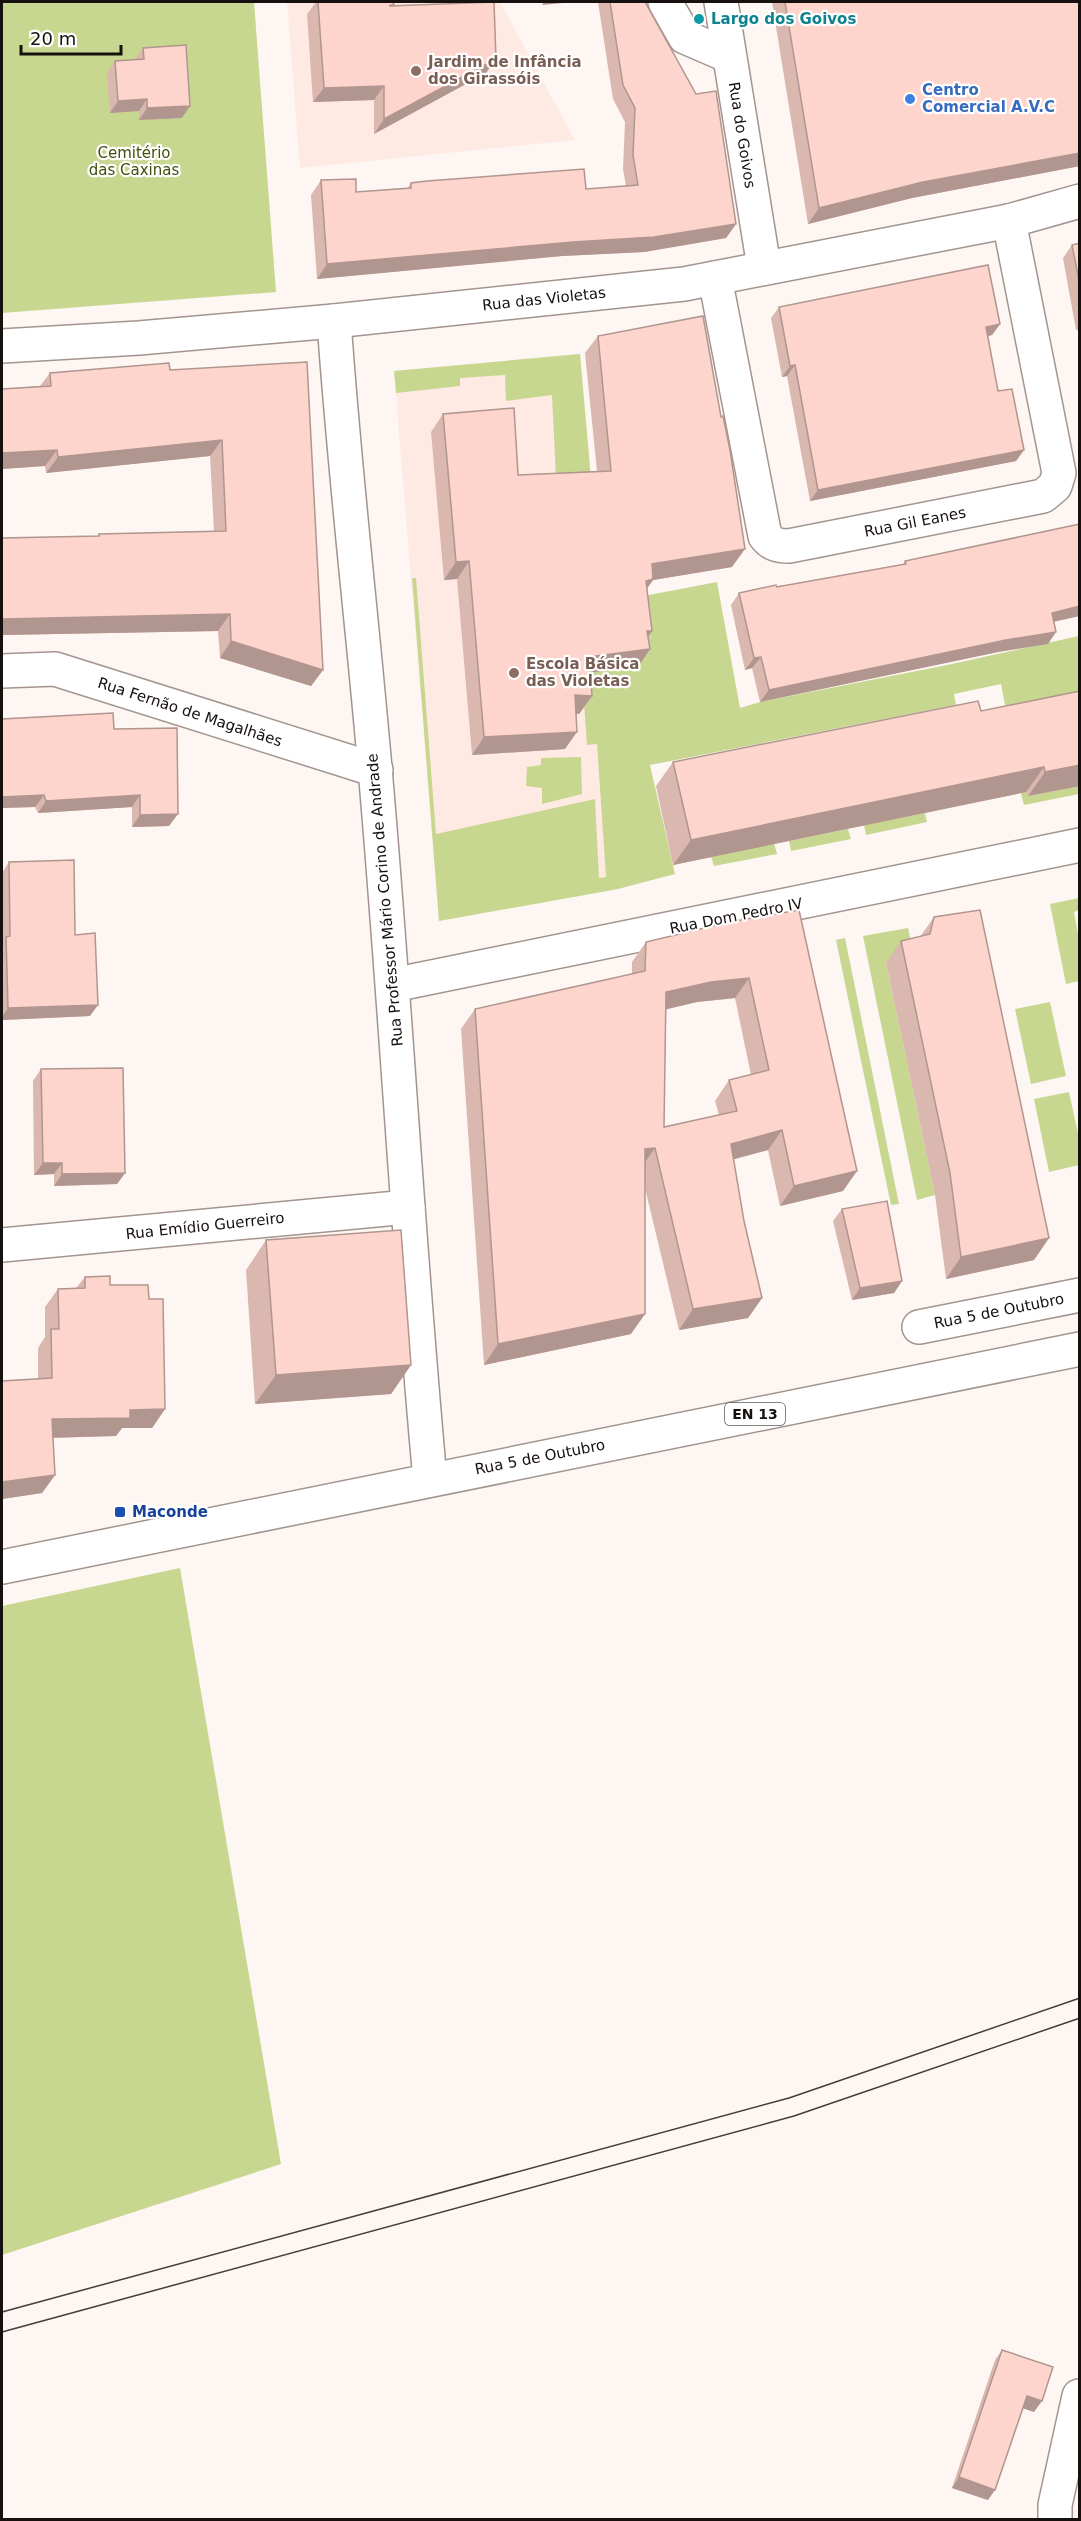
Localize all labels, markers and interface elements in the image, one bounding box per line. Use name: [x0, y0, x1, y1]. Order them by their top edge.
place label: Largo dos Goivos: [711, 10, 856, 28]
marker: Largo dos Goivos: [692, 12, 706, 26]
scale bar: [21, 18, 122, 56]
text: 20 m: [30, 28, 76, 49]
place label: Jardim de Infância dos Girassóis: [427, 53, 582, 88]
marker: Jardim de Infância dos Girassóis: [409, 64, 423, 78]
street label: Rua do Goivos: [725, 80, 759, 190]
place label: Centro Comercial A.V.C: [922, 81, 1055, 116]
marker: Centro Comercial A.V.C: [903, 92, 917, 106]
park label: Cemitério das Caxinas: [89, 144, 179, 179]
street label: Rua das Violetas: [481, 284, 607, 314]
street label: Rua Gil Eanes: [863, 503, 968, 541]
place label: Escola Básica das Violetas: [526, 655, 640, 690]
marker: Escola Básica das Violetas: [507, 666, 521, 680]
street label: Rua Fernão de Magalhães: [95, 674, 285, 750]
street label: Rua Professor Mário Corino de Andrade: [363, 753, 407, 1047]
street label: Rua Dom Pedro IV: [668, 894, 805, 938]
street label: Rua Emídio Guerreiro: [125, 1209, 285, 1243]
street label: Rua 5 de Outubro: [932, 1290, 1066, 1332]
road number: EN 13: [725, 1403, 785, 1425]
street label: Rua 5 de Outubro: [473, 1436, 607, 1478]
place label: Maconde: [132, 1503, 208, 1521]
marker: Maconde: [113, 1505, 127, 1519]

